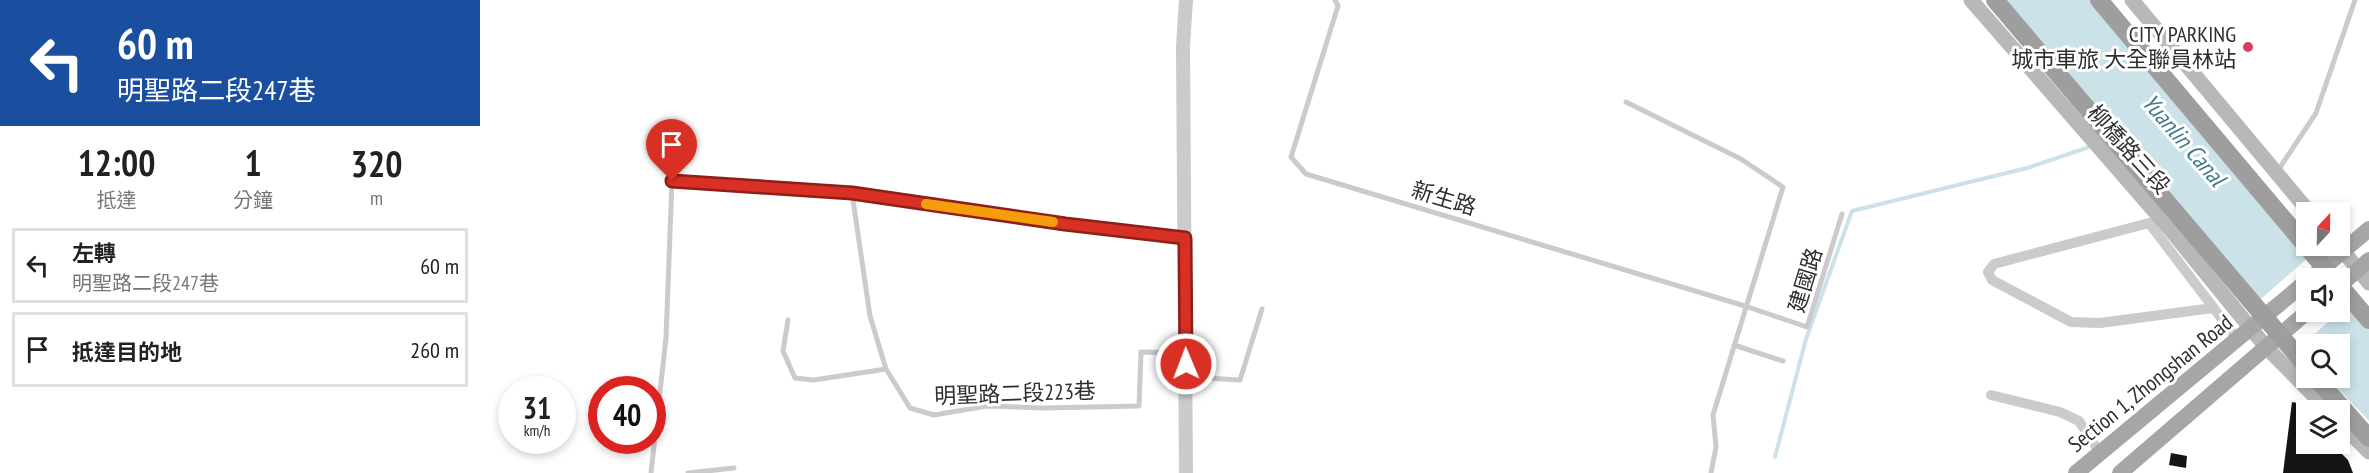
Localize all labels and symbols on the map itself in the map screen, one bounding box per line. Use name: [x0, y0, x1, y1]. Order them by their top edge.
place label: CITY PARKING 城市車旅 大全聯員林站: [2011, 20, 2236, 73]
marker: CITY PARKING 城市車旅 大全聯員林站: [2241, 40, 2255, 54]
water label: Yuanlin Canal: [2135, 87, 2234, 194]
street label: 柳橋路三段: [2082, 99, 2176, 199]
pin: [646, 119, 697, 181]
street label: 新生路: [1408, 175, 1480, 221]
north arrow: [2296, 202, 2350, 256]
street label: 建國路: [1782, 244, 1828, 316]
street label: Section 1, Zhongshan Road: [2062, 308, 2238, 458]
position arrow: [1154, 332, 1218, 396]
speed limit sign: 40: [588, 376, 666, 454]
street label: 明聖路二段223巷: [934, 376, 1096, 410]

